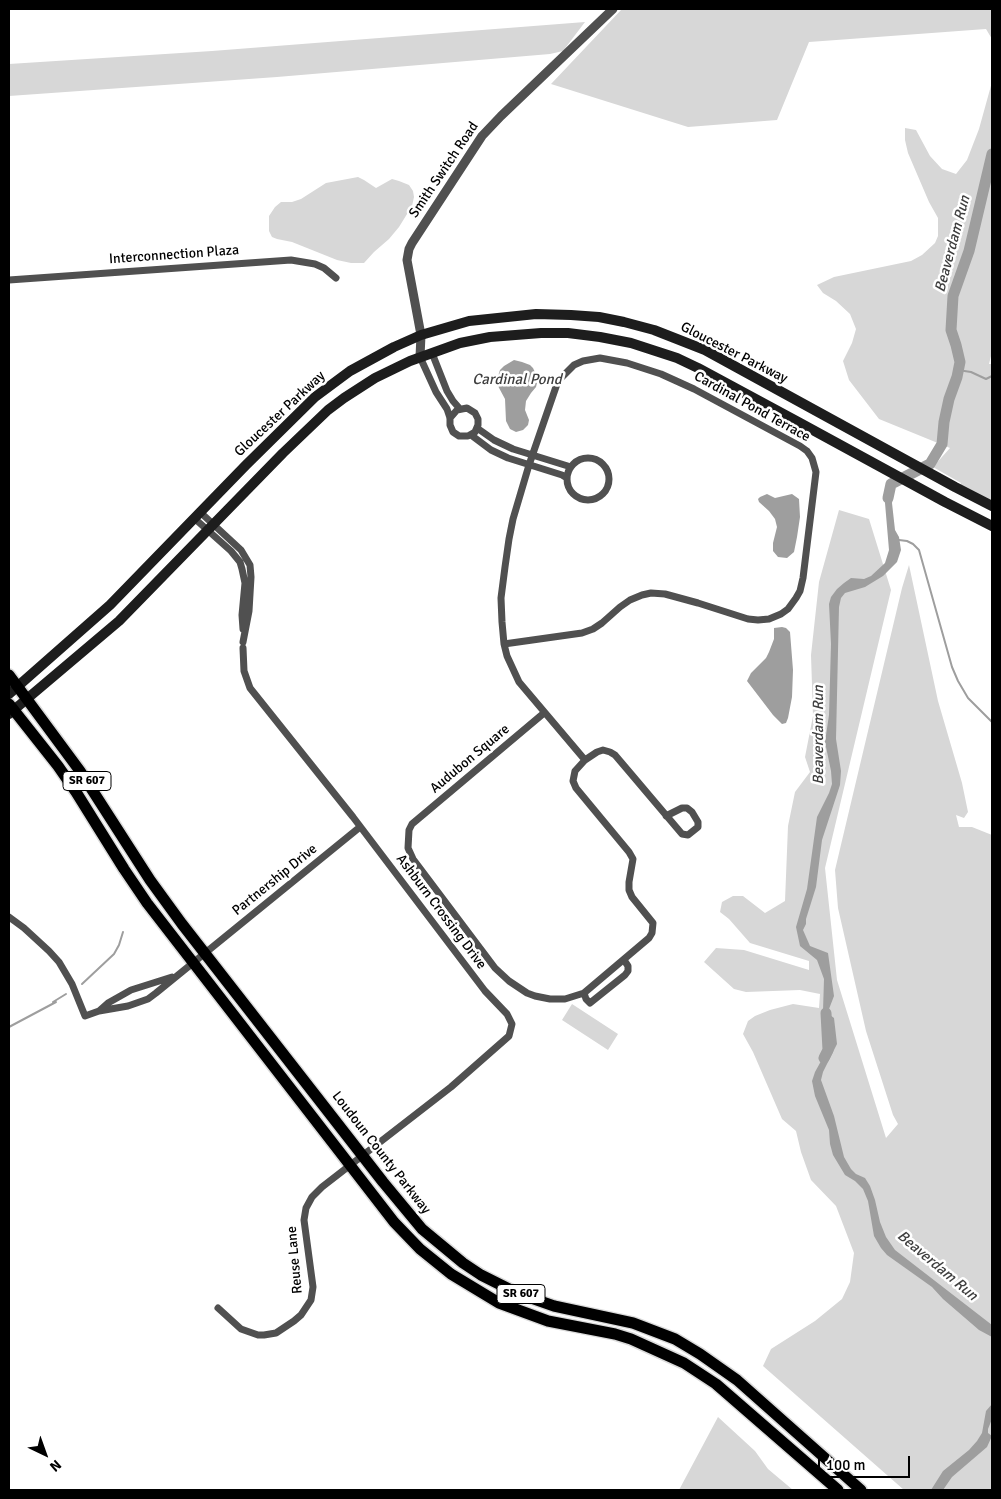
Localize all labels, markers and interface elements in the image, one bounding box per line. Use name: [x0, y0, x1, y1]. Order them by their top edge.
street label: Smith Switch Road: [406, 119, 482, 221]
water label: Beaverdam Run: [931, 194, 975, 294]
street label: Interconnection Plaza: [108, 242, 240, 268]
street label: Gloucester Parkway: [678, 319, 790, 387]
street label: Gloucester Parkway: [231, 368, 329, 460]
street label: Cardinal Pond Terrace: [691, 368, 813, 446]
water label: Cardinal Pond: [472, 371, 562, 389]
water label: Beaverdam Run: [810, 685, 828, 785]
street label: Audubon Square: [427, 721, 513, 797]
road number: SR 607: [63, 771, 111, 790]
street label: Partnership Drive: [229, 841, 321, 919]
street label: Ashburn Crossing Drive: [392, 851, 490, 973]
street label: Loudoun County Parkway: [328, 1088, 434, 1218]
street label: Reuse Lane: [284, 1225, 306, 1295]
water label: Beaverdam Run: [893, 1227, 981, 1305]
road number: SR 607: [497, 1285, 545, 1304]
north arrow: [20, 1429, 70, 1479]
scale bar: [821, 1446, 914, 1478]
text: N: [46, 1456, 65, 1475]
text: 100 m: [826, 1456, 866, 1474]

